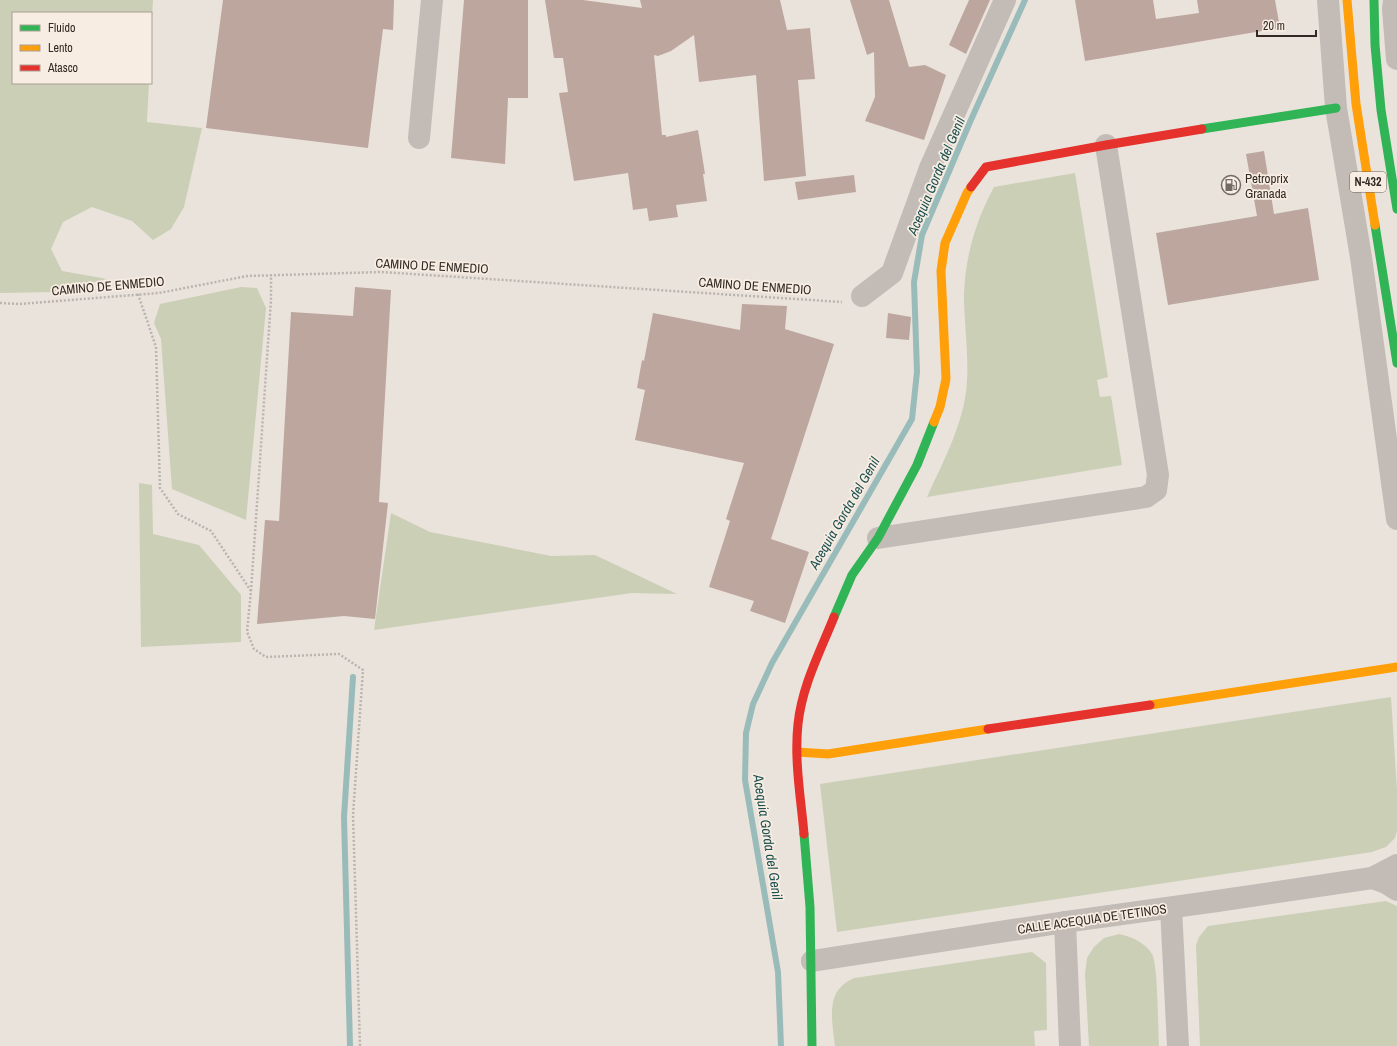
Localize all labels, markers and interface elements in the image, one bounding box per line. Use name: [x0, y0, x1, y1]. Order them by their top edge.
legend: [12, 12, 152, 84]
scale bar: [1257, 12, 1316, 38]
text: 20 m: [1263, 18, 1285, 34]
text: Fluido: [48, 20, 75, 36]
text: Lento: [48, 40, 73, 56]
text: Atasco: [47, 60, 78, 76]
water label: Acequia Gorda del Genil: [903, 114, 969, 239]
place label: Petroprix Granada: [1245, 170, 1289, 202]
road number: N-432: [1350, 172, 1386, 192]
fuel station icon: Petroprix Granada: [1220, 174, 1242, 196]
street label: CAMINO DE ENMEDIO: [375, 255, 489, 277]
street label: CAMINO DE ENMEDIO: [51, 273, 165, 299]
street label: CAMINO DE ENMEDIO: [698, 274, 812, 298]
water label: Acequia Gorda del Genil: [804, 453, 884, 573]
water label: Acequia Gorda del Genil: [749, 772, 787, 901]
street label: CALLE ACEQUIA DE TETINOS: [1016, 900, 1168, 938]

